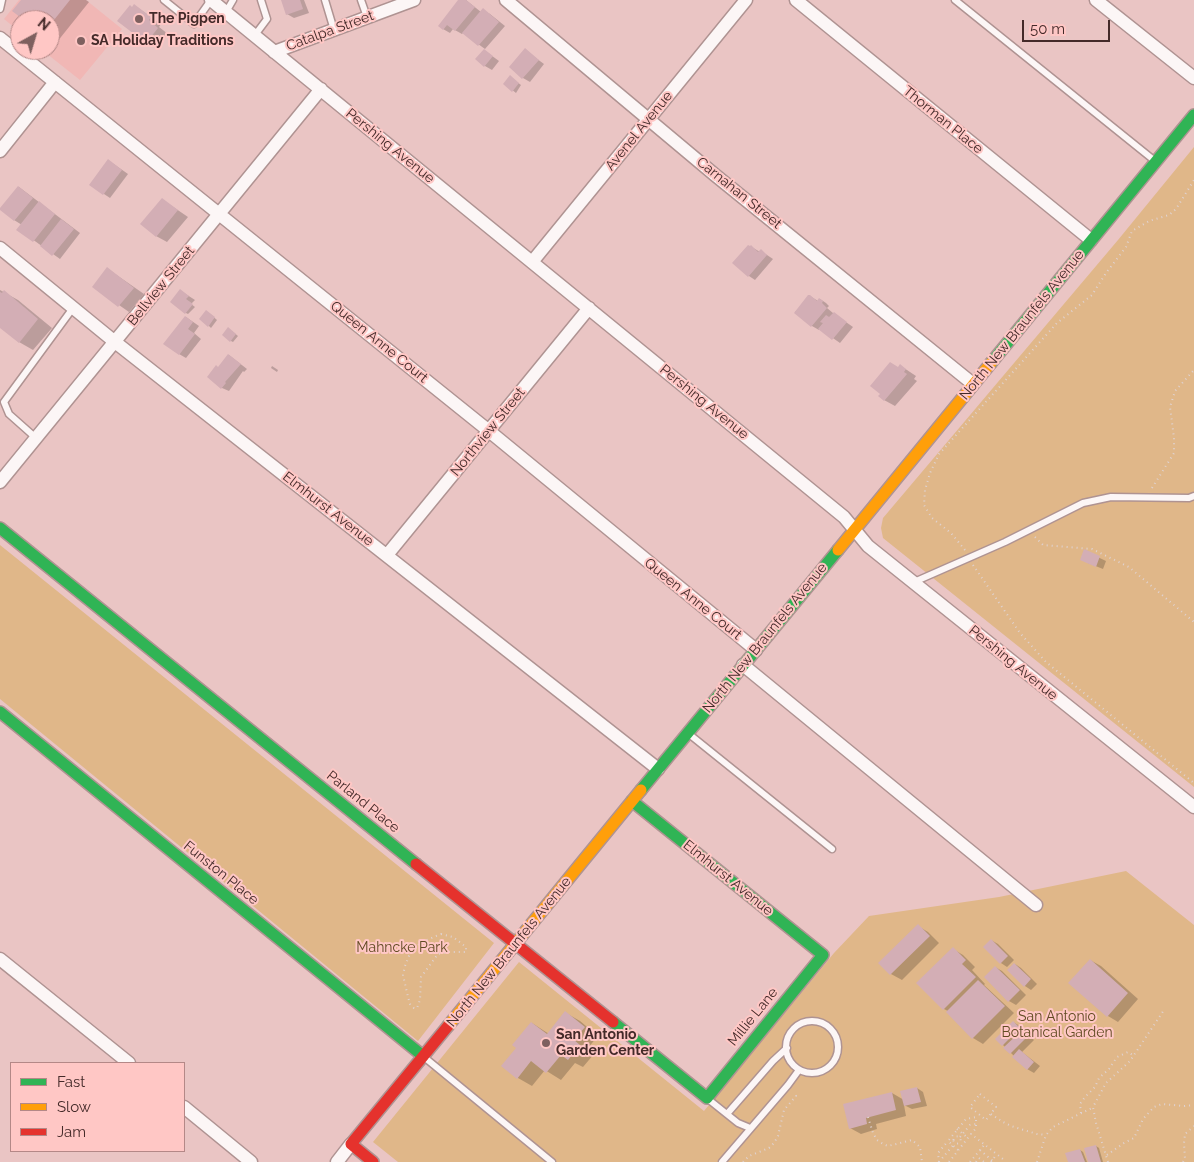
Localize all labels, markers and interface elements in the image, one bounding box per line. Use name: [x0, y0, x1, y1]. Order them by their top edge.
street label: Catalpa Street: [284, 7, 376, 55]
north arrow: [10, 10, 60, 60]
scale bar: [1024, 10, 1112, 42]
place label: The Pigpen: [149, 11, 225, 27]
marker: The Pigpen: [133, 13, 145, 25]
text: N: [35, 15, 53, 34]
text: 50 m: [1030, 20, 1065, 38]
place label: SA Holiday Traditions: [91, 33, 234, 49]
marker: SA Holiday Traditions: [75, 35, 87, 47]
street label: Thorman Place: [900, 83, 986, 157]
street label: Avenel Avenue: [602, 88, 676, 174]
street label: Pershing Avenue: [342, 105, 438, 187]
street label: Carnahan Street: [693, 154, 785, 232]
street label: Bellview Street: [124, 243, 198, 329]
street label: North New Braunfels Avenue: [956, 247, 1088, 403]
street label: Queen Anne Court: [327, 298, 431, 386]
street label: Pershing Avenue: [656, 361, 752, 443]
street label: Northview Street: [447, 384, 529, 480]
street label: Elmhurst Avenue: [279, 468, 377, 550]
street label: Queen Anne Court: [641, 555, 745, 643]
street label: North New Braunfels Avenue: [699, 560, 831, 716]
street label: Pershing Avenue: [965, 622, 1061, 704]
street label: Parland Place: [323, 767, 403, 837]
street label: Elmhurst Avenue: [680, 837, 776, 919]
street label: Funston Place: [180, 838, 262, 908]
street label: North New Braunfels Avenue: [443, 874, 575, 1030]
park label: Mahncke Park: [356, 940, 448, 956]
street label: Millie Lane: [724, 985, 782, 1049]
park label: San Antonio Botanical Garden: [1001, 1009, 1113, 1042]
place label: San Antonio Garden Center: [556, 1027, 654, 1060]
marker: San Antonio Garden Center: [540, 1037, 552, 1049]
legend: [10, 1062, 185, 1152]
text: Fast: [57, 1073, 85, 1091]
text: Slow: [57, 1098, 91, 1116]
text: Jam: [57, 1123, 86, 1141]

